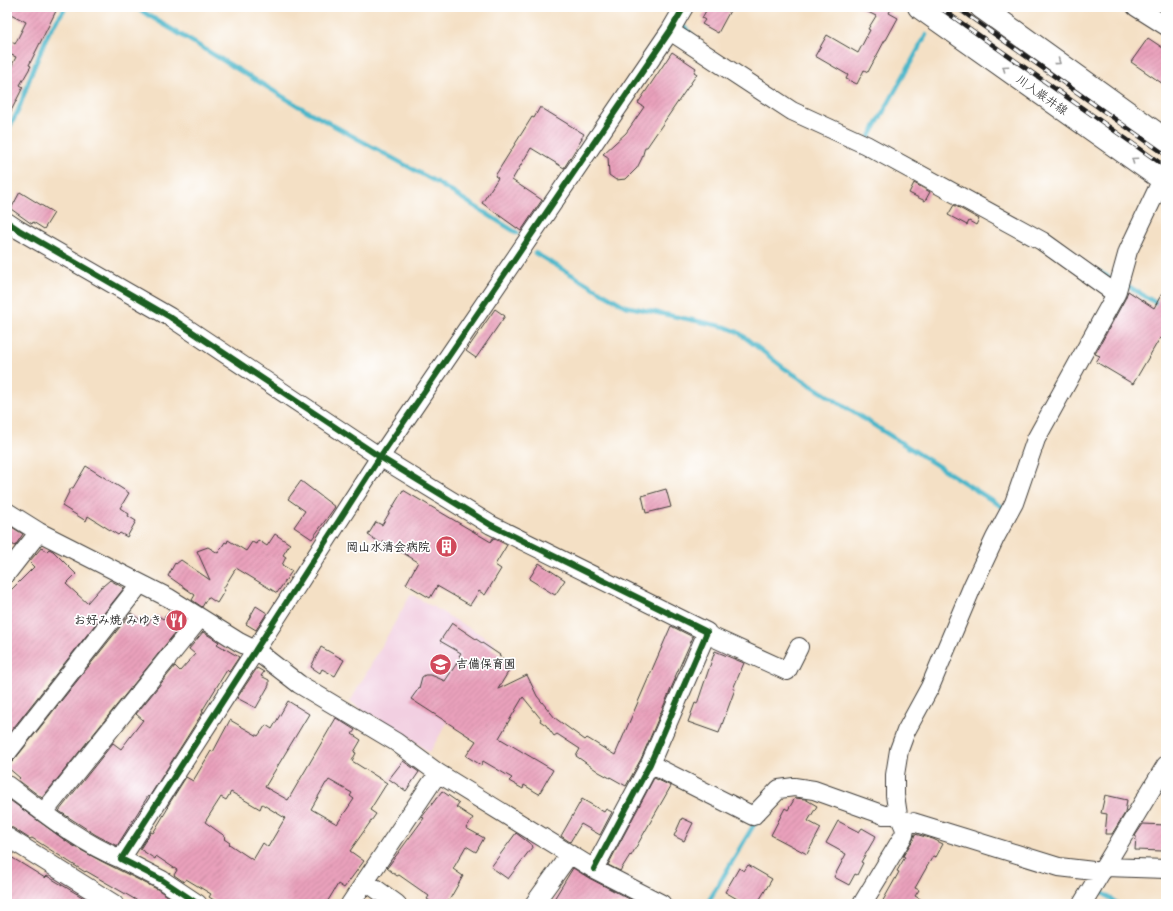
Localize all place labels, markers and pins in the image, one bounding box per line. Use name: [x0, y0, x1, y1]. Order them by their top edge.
building icon: 岡山水清会病院: [433, 534, 459, 560]
place label: 岡山水清会病院: [346, 540, 430, 554]
restaurant icon: お好み焼 みゆき: [164, 607, 190, 633]
place label: お好み焼 みゆき: [74, 613, 162, 627]
school or university icon: 吉備保育園: [427, 651, 453, 677]
place label: 吉備保育園: [456, 657, 516, 671]

